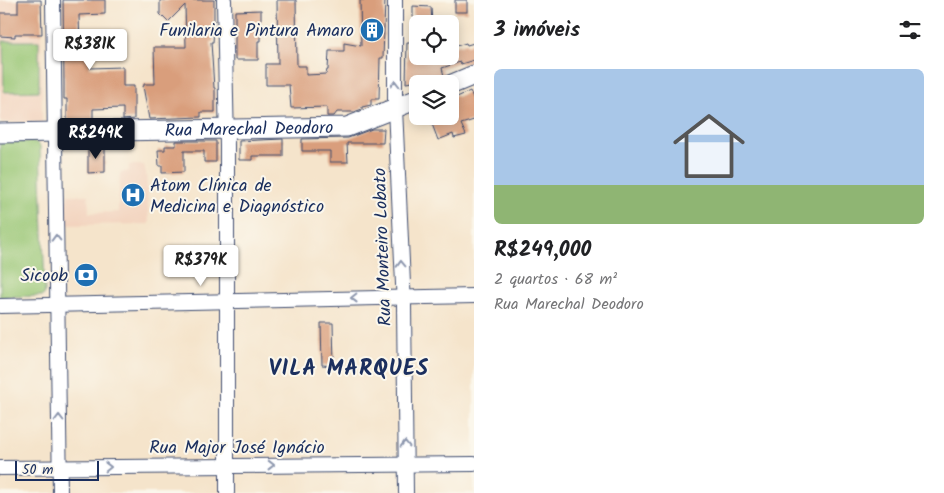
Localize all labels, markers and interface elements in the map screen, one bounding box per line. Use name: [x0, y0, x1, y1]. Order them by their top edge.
text: 3 imóveis: [494, 14, 580, 47]
map controls: [409, 15, 459, 125]
button: locate: [409, 15, 459, 65]
icon: filters: [896, 16, 924, 44]
place label: Funilaria e Pintura Amaro: [159, 17, 354, 46]
building icon: Funilaria e Pintura Amaro: [359, 17, 385, 43]
pin: R$381K: [49, 28, 131, 71]
text: R$381K: [64, 32, 116, 57]
button: layers: [409, 75, 459, 125]
one-way arrow: [390, 80, 400, 88]
icon: home: [664, 101, 754, 191]
street label: Rua Marechal Deodoro: [164, 114, 333, 146]
pin: R$249K: [55, 118, 137, 160]
text: R$249K: [69, 121, 123, 146]
street label: Rua Monteiro Lobato: [366, 167, 401, 327]
place label: Atom Clínica de Medicina e Diagnóstico: [150, 172, 324, 222]
hospital icon: Atom Clínica de Medicina e Diagnóstico: [120, 182, 146, 208]
one-way arrow: [51, 234, 61, 242]
text: R$249,000: [494, 234, 591, 267]
pin: R$379K: [160, 244, 242, 287]
text: R$379K: [174, 248, 228, 273]
one-way arrow: [396, 260, 407, 268]
place label: Sicoob: [20, 262, 69, 291]
bank icon: Sicoob: [73, 262, 99, 288]
text: 2 quartos · 68 m²: [494, 267, 617, 292]
text: Rua Marechal Deodoro: [494, 292, 644, 317]
one-way arrow: [350, 293, 358, 303]
district label: VILA MARQUES: [269, 352, 429, 387]
one-way arrow: [54, 414, 64, 422]
street label: Rua Major José Ignácio: [149, 434, 325, 463]
one-way arrow: [400, 440, 410, 448]
scale bar: [15, 458, 99, 481]
text: 50 m: [22, 459, 53, 481]
one-way arrow: [267, 460, 275, 470]
one-way arrow: [104, 461, 112, 472]

